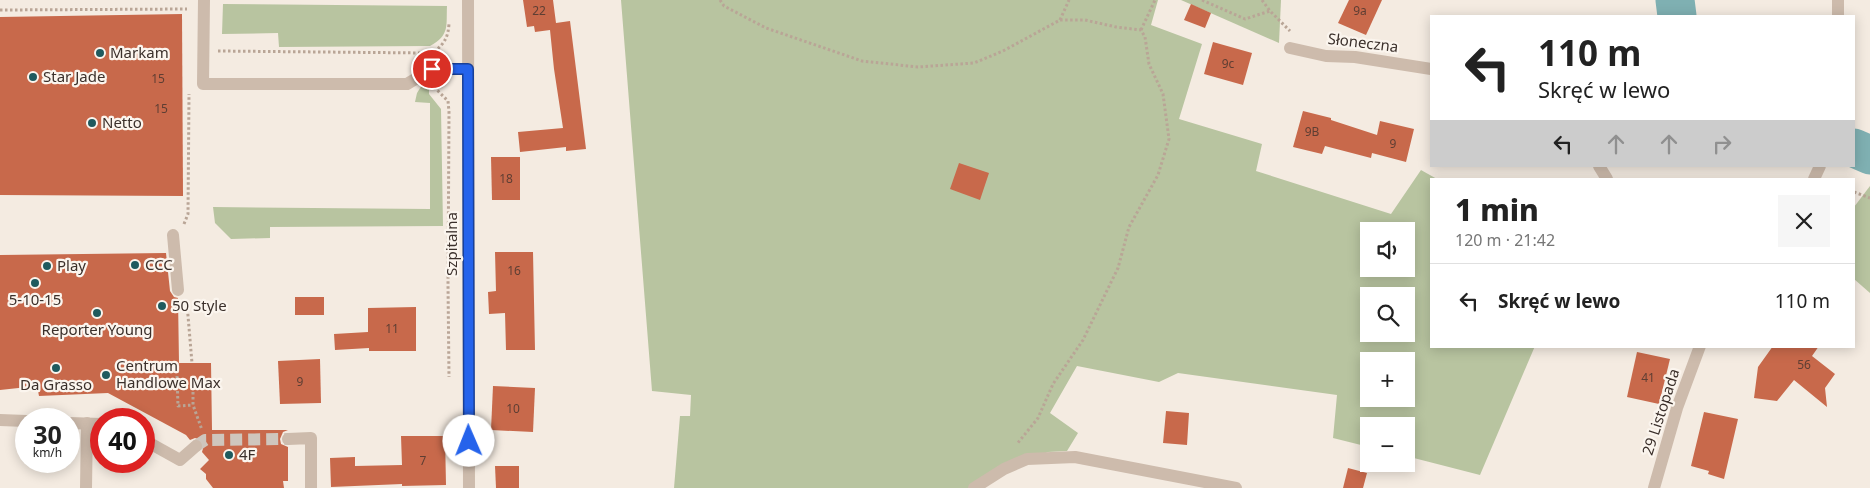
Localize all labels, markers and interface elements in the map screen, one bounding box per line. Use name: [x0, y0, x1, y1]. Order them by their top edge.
house number: 22: [532, 2, 546, 19]
house number: 9a: [1353, 2, 1367, 19]
street label: Słoneczna: [1327, 28, 1400, 56]
text: 110 m: [1538, 29, 1641, 76]
icon: left: [1455, 35, 1520, 100]
place label: Markam: [110, 42, 169, 62]
marker: Markam: [94, 47, 106, 59]
pin: [411, 48, 453, 90]
icon: arrive: [418, 55, 446, 83]
house number: 9c: [1222, 55, 1235, 72]
place label: Star Jade: [43, 66, 105, 86]
house number: 15: [151, 70, 165, 87]
marker: Star Jade: [27, 71, 39, 83]
text: Skręć w lewo: [1538, 74, 1670, 104]
house number: 15: [154, 100, 168, 117]
place label: Netto: [102, 112, 142, 132]
marker: Netto: [86, 117, 98, 129]
house number: 9B: [1305, 123, 1320, 140]
icon: left: [1549, 130, 1577, 158]
icon: ahead: [1602, 130, 1630, 158]
icon: ahead: [1655, 130, 1683, 158]
icon: right: [1708, 130, 1736, 158]
house number: 9: [1390, 135, 1397, 152]
house number: 18: [499, 170, 513, 187]
text: 1 min: [1455, 189, 1539, 230]
button: close: [1778, 195, 1830, 247]
street label: Szpitalna: [441, 212, 461, 276]
map controls: [1360, 222, 1415, 472]
button: sound: [1360, 222, 1415, 277]
text: 120 m · 21:42: [1455, 229, 1555, 251]
place label: CCC: [145, 254, 173, 274]
place label: Play: [57, 255, 86, 275]
marker: CCC: [129, 259, 141, 271]
marker: Play: [41, 260, 53, 272]
house number: 16: [507, 262, 521, 279]
marker: 5-10-15: [29, 277, 41, 289]
button: search: [1360, 287, 1415, 342]
icon: left: [1455, 287, 1483, 315]
text: Skręć w lewo: [1498, 288, 1620, 314]
text: 110 m: [1775, 288, 1830, 314]
place label: 5-10-15: [9, 289, 61, 309]
place label: 50 Style: [172, 295, 227, 315]
marker: 50 Style: [156, 300, 168, 312]
marker: Reporter Young: [91, 307, 103, 319]
place label: Reporter Young: [42, 319, 152, 339]
house number: 11: [385, 320, 399, 337]
button: +: [1360, 352, 1415, 407]
place label: Centrum Handlowe Max: [116, 355, 221, 392]
house number: 56: [1797, 356, 1811, 373]
marker: Da Grasso: [50, 362, 62, 374]
street label: 29 Listopada: [1637, 366, 1683, 457]
marker: Centrum Handlowe Max: [100, 369, 112, 381]
house number: 41: [1641, 369, 1655, 386]
house number: 9: [297, 373, 304, 390]
place label: Da Grasso: [20, 374, 92, 394]
house number: 10: [506, 400, 520, 417]
speed limit sign: 40: [90, 408, 155, 473]
position arrow: [442, 414, 494, 466]
text: 30: [33, 417, 62, 451]
button: −: [1360, 417, 1415, 472]
text: km/h: [33, 444, 62, 461]
place label: 4F: [239, 444, 256, 464]
marker: 4F: [223, 449, 235, 461]
house number: 7: [420, 452, 427, 469]

